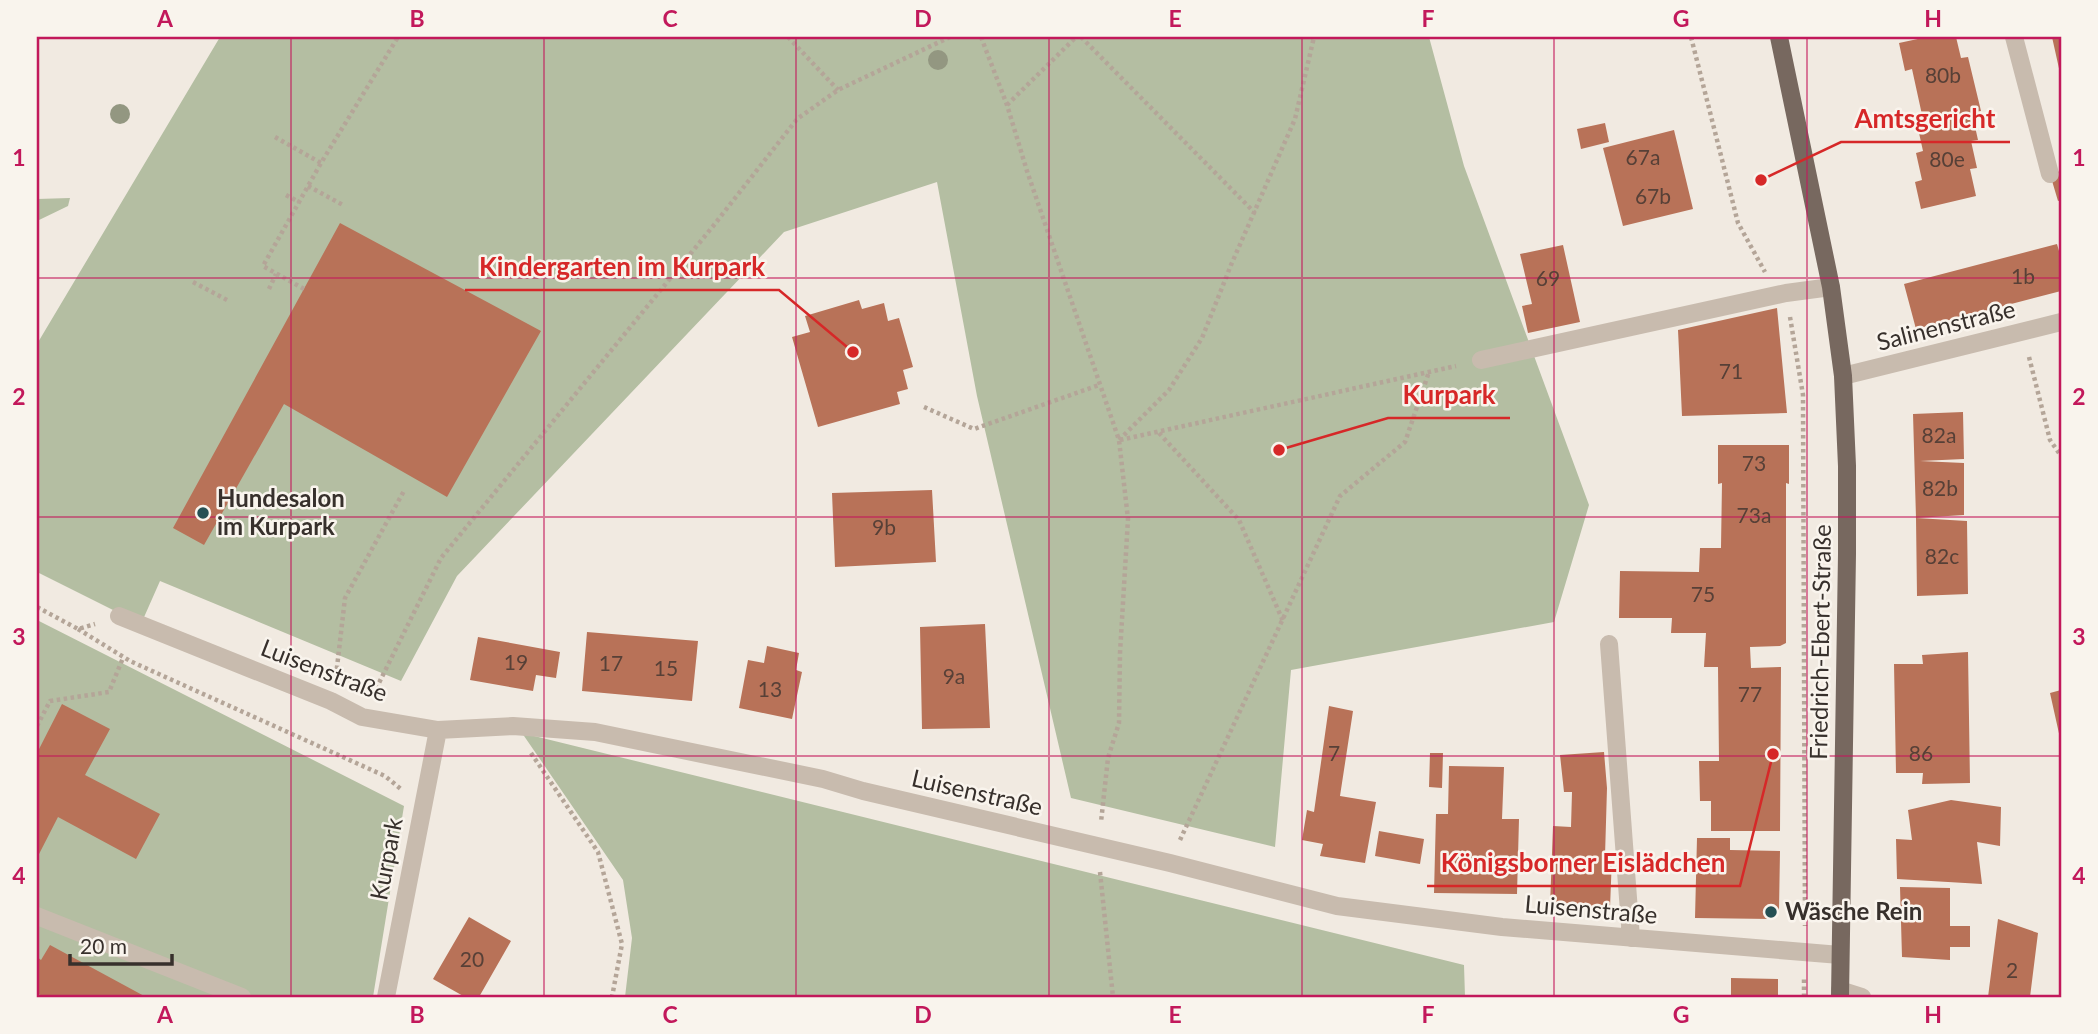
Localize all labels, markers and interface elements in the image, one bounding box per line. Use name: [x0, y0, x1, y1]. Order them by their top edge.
text: A: [156, 4, 174, 32]
text: B: [409, 4, 425, 32]
text: C: [662, 4, 678, 32]
text: D: [914, 4, 932, 32]
text: E: [1168, 4, 1182, 32]
text: F: [1421, 4, 1435, 32]
text: G: [1673, 4, 1689, 32]
text: H: [1924, 4, 1942, 32]
house number: 80b: [1925, 62, 1961, 87]
callout: Amtsgericht: [1841, 95, 2010, 142]
text: Amtsgericht: [1854, 102, 1996, 134]
text: 1: [12, 143, 26, 171]
text: 1: [2072, 143, 2086, 171]
house number: 67a: [1626, 144, 1660, 169]
house number: 80e: [1929, 146, 1965, 171]
house number: 67b: [1635, 183, 1671, 208]
callout: Kindergarten im Kurpark: [465, 243, 779, 290]
text: Kindergarten im Kurpark: [479, 250, 765, 282]
house number: 1b: [2011, 263, 2035, 288]
house number: 69: [1536, 265, 1560, 290]
street label: Salinenstraße: [1873, 293, 2018, 356]
house number: 71: [1719, 358, 1743, 383]
callout: Kurpark: [1388, 371, 1510, 418]
text: Kurpark: [1402, 378, 1496, 410]
text: 2: [12, 382, 26, 410]
text: 2: [2072, 382, 2086, 410]
house number: 82a: [1922, 422, 1956, 447]
house number: 73: [1742, 450, 1766, 475]
house number: 82b: [1922, 475, 1958, 500]
place label: Hundesalon im Kurpark: [217, 483, 345, 540]
house number: 73a: [1737, 502, 1771, 527]
marker: Hundesalon im Kurpark: [195, 505, 211, 521]
house number: 9b: [872, 514, 896, 539]
street label: Friedrich-Ebert-Straße: [1803, 524, 1836, 760]
house number: 82c: [1925, 543, 1959, 568]
house number: 75: [1691, 581, 1715, 606]
text: 3: [12, 622, 26, 650]
text: 3: [2072, 622, 2086, 650]
street label: Luisenstraße: [257, 632, 392, 707]
house number: 19: [504, 649, 528, 674]
house number: 17: [599, 650, 623, 675]
house number: 15: [654, 655, 678, 680]
house number: 9a: [943, 663, 965, 688]
house number: 13: [758, 676, 782, 701]
house number: 77: [1738, 681, 1762, 706]
house number: 7: [1328, 740, 1340, 765]
house number: 86: [1909, 740, 1933, 765]
street label: Luisenstraße: [909, 762, 1046, 821]
street label: Kurpark: [363, 814, 408, 903]
callout: Königsborner Eislädchen: [1427, 839, 1740, 886]
text: Königsborner Eislädchen: [1441, 846, 1725, 878]
text: 4: [12, 861, 26, 889]
text: 4: [2072, 861, 2086, 889]
street label: Luisenstraße: [1523, 888, 1659, 929]
place label: Wäsche Rein: [1785, 896, 1922, 925]
marker: Wäsche Rein: [1763, 904, 1779, 920]
scale bar: [70, 922, 172, 966]
text: 20 m: [80, 933, 127, 958]
house number: 20: [460, 946, 484, 971]
house number: 2: [2006, 957, 2018, 982]
text: A: [156, 1000, 174, 1028]
text: B: [409, 1000, 425, 1028]
text: C: [662, 1000, 678, 1028]
text: D: [914, 1000, 932, 1028]
text: E: [1168, 1000, 1182, 1028]
text: F: [1421, 1000, 1435, 1028]
text: G: [1673, 1000, 1689, 1028]
text: H: [1924, 1000, 1942, 1028]

